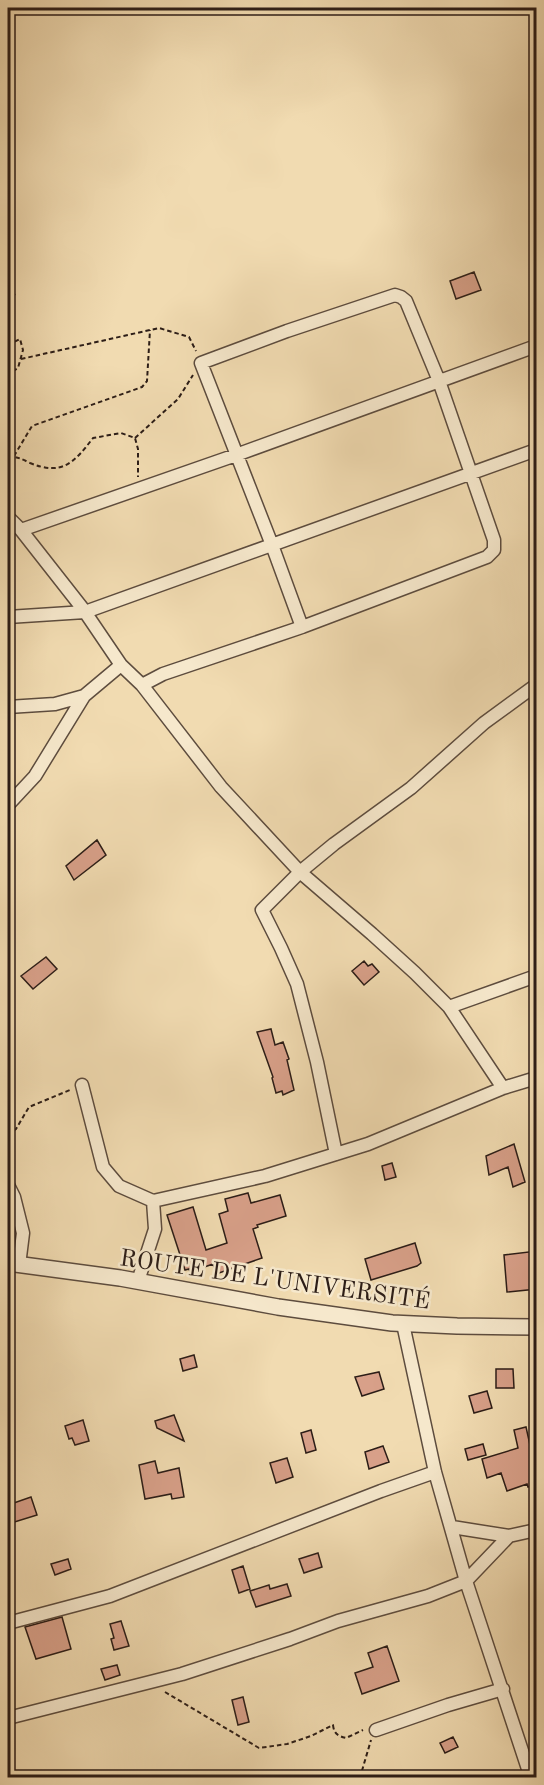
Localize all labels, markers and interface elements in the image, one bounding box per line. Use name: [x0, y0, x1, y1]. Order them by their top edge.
street label: ROUTE DE L'UNIVERSITÉ: [118, 1243, 432, 1315]

